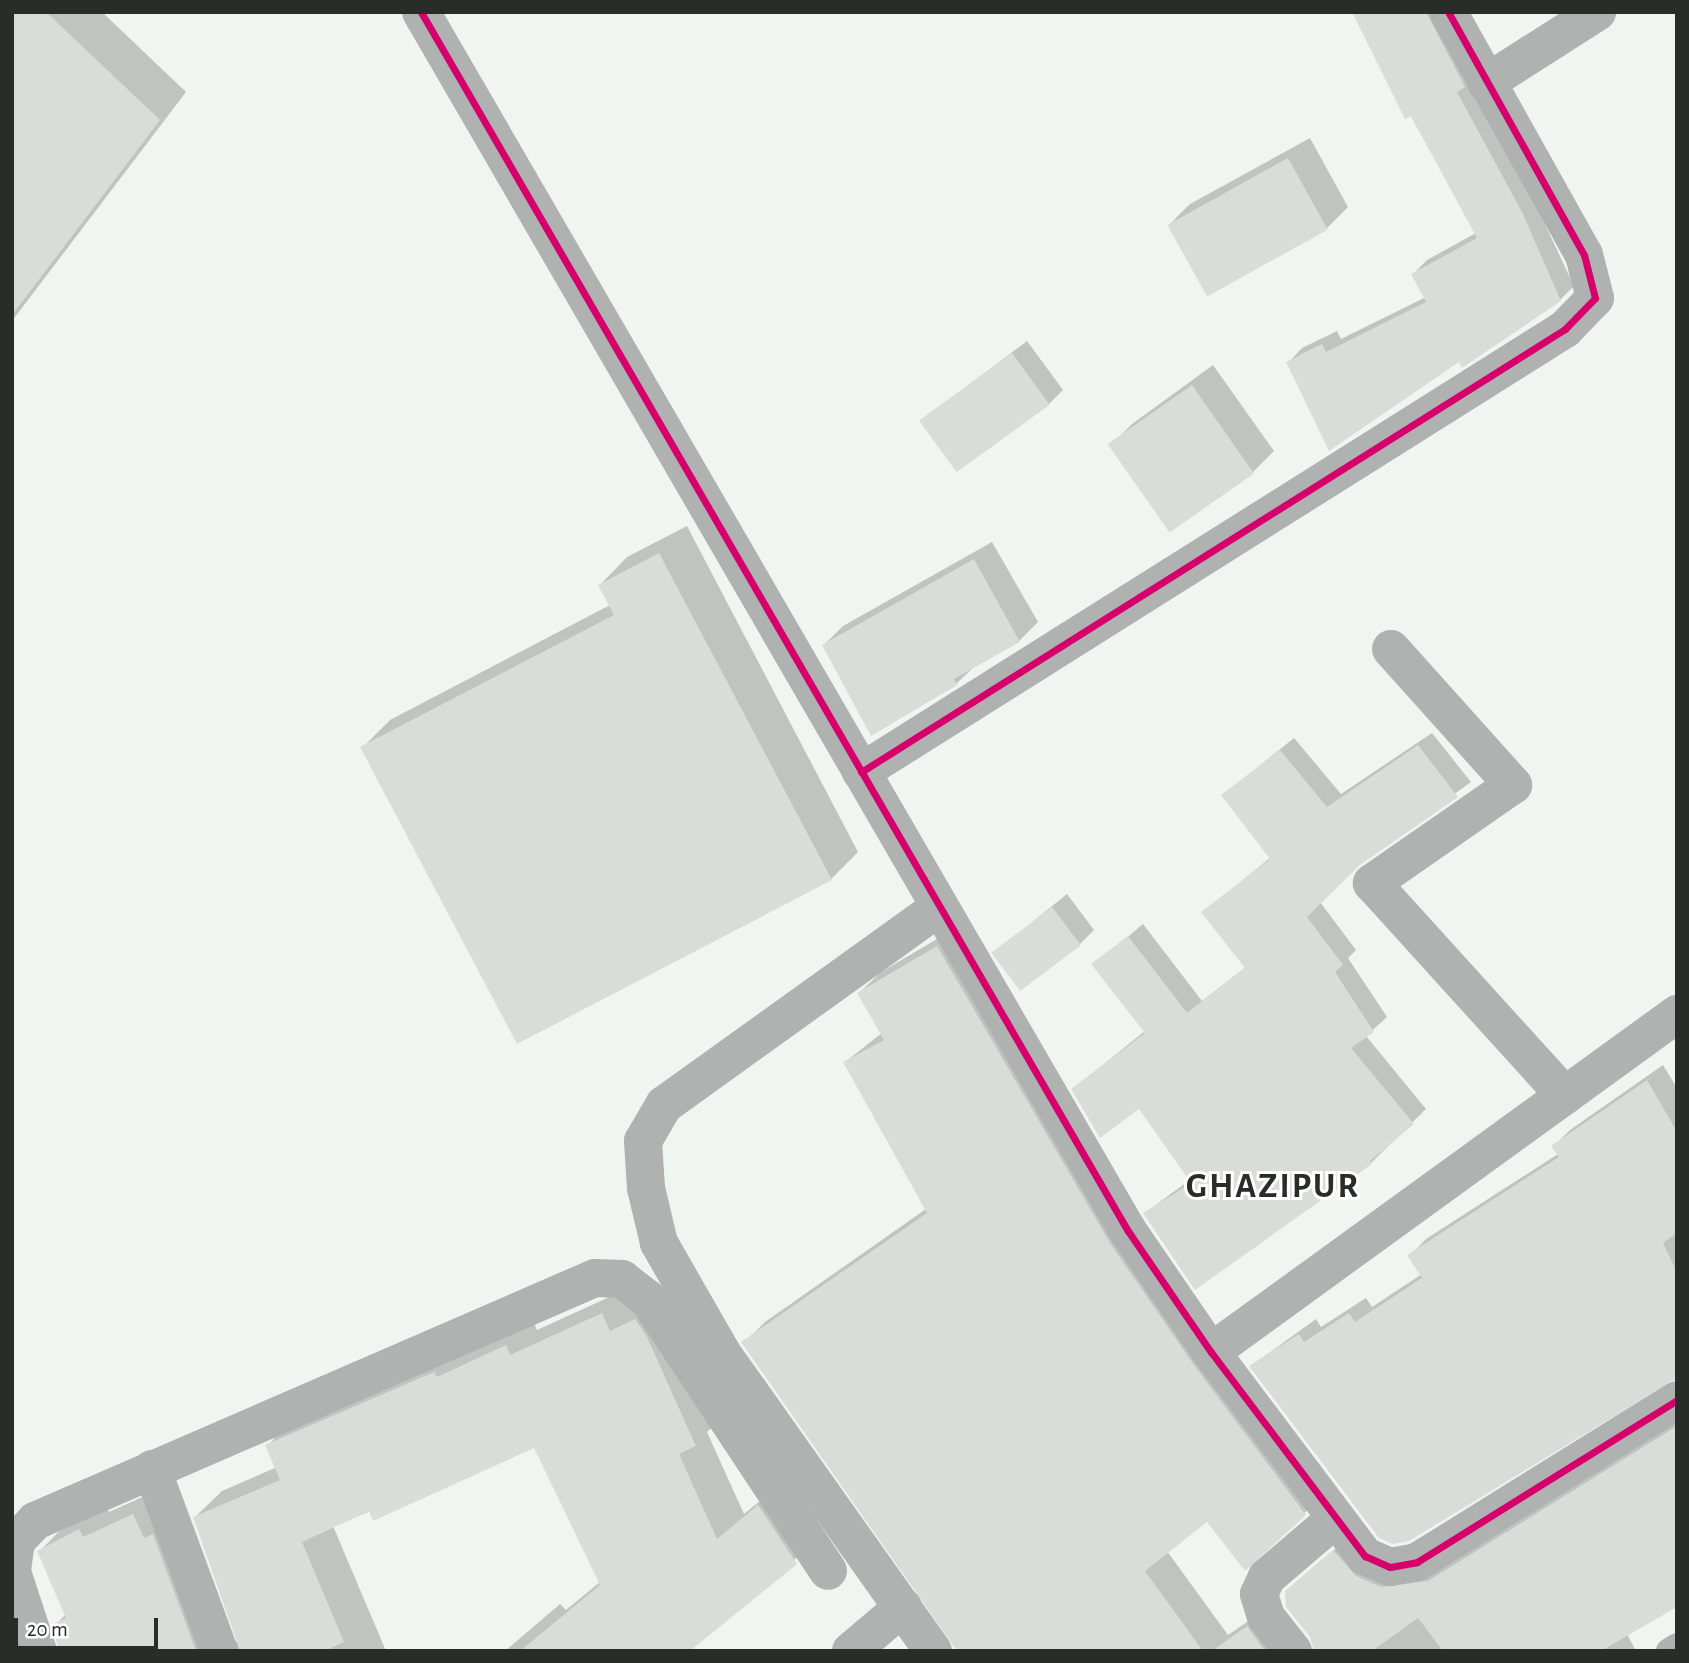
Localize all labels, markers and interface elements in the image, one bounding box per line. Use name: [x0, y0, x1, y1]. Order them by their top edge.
district label: GHAZIPUR: [1187, 1166, 1359, 1208]
scale bar: [18, 1604, 161, 1648]
text: 20 m: [27, 1619, 68, 1640]

